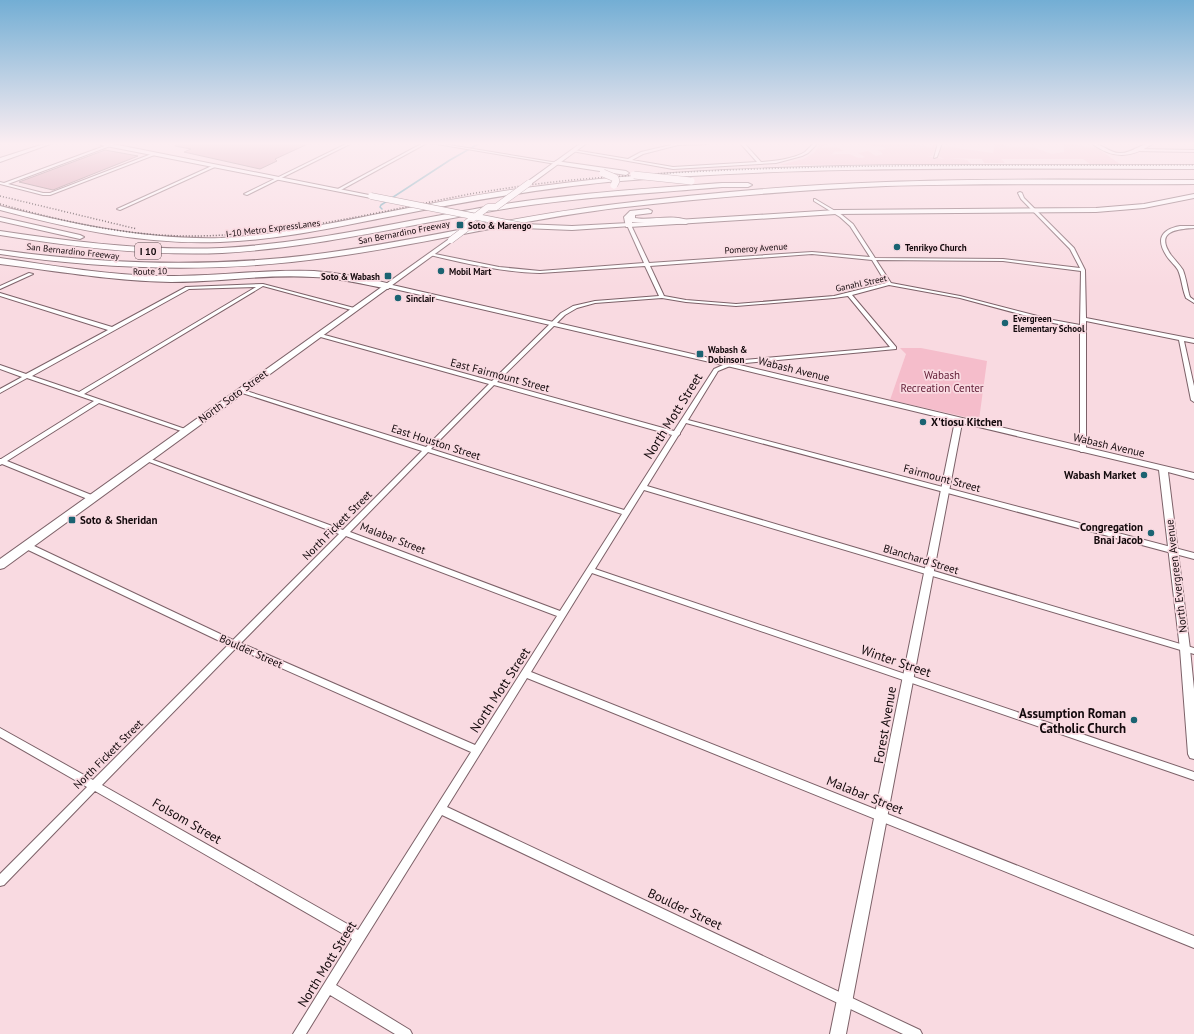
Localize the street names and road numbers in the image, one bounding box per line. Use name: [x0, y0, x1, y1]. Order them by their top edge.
street label: I-10 Metro ExpressLanes: [225, 217, 321, 239]
street label: San Bernardino Freeway: [357, 218, 452, 246]
street label: Pomeroy Avenue: [724, 240, 788, 256]
street label: San Bernardino Freeway: [26, 241, 121, 261]
road number: I 10: [135, 243, 161, 259]
street label: Route 10: [133, 265, 167, 277]
street label: Ganahl Street: [834, 272, 888, 294]
street label: Wabash Avenue: [757, 353, 832, 385]
street label: East Fairmount Street: [449, 355, 551, 395]
street label: North Soto Street: [196, 366, 271, 426]
street label: North Mott Street: [640, 369, 707, 462]
street label: East Houston Street: [390, 421, 483, 463]
street label: Wabash Avenue: [1072, 430, 1147, 460]
street label: Fairmount Street: [902, 461, 982, 495]
street label: North Fickett Street: [299, 487, 375, 563]
street label: North Evergreen Avenue: [1162, 518, 1190, 633]
street label: Malabar Street: [358, 519, 428, 557]
street label: Blanchard Street: [882, 541, 961, 577]
street label: Boulder Street: [217, 631, 285, 671]
street label: Winter Street: [859, 641, 934, 681]
street label: North Mott Street: [466, 644, 534, 736]
street label: Forest Avenue: [870, 685, 900, 765]
street label: North Fickett Street: [70, 716, 146, 792]
street label: Malabar Street: [824, 772, 907, 818]
street label: Folsom Street: [149, 794, 225, 848]
street label: Boulder Street: [645, 884, 725, 934]
street label: North Mott Street: [294, 917, 361, 1010]

